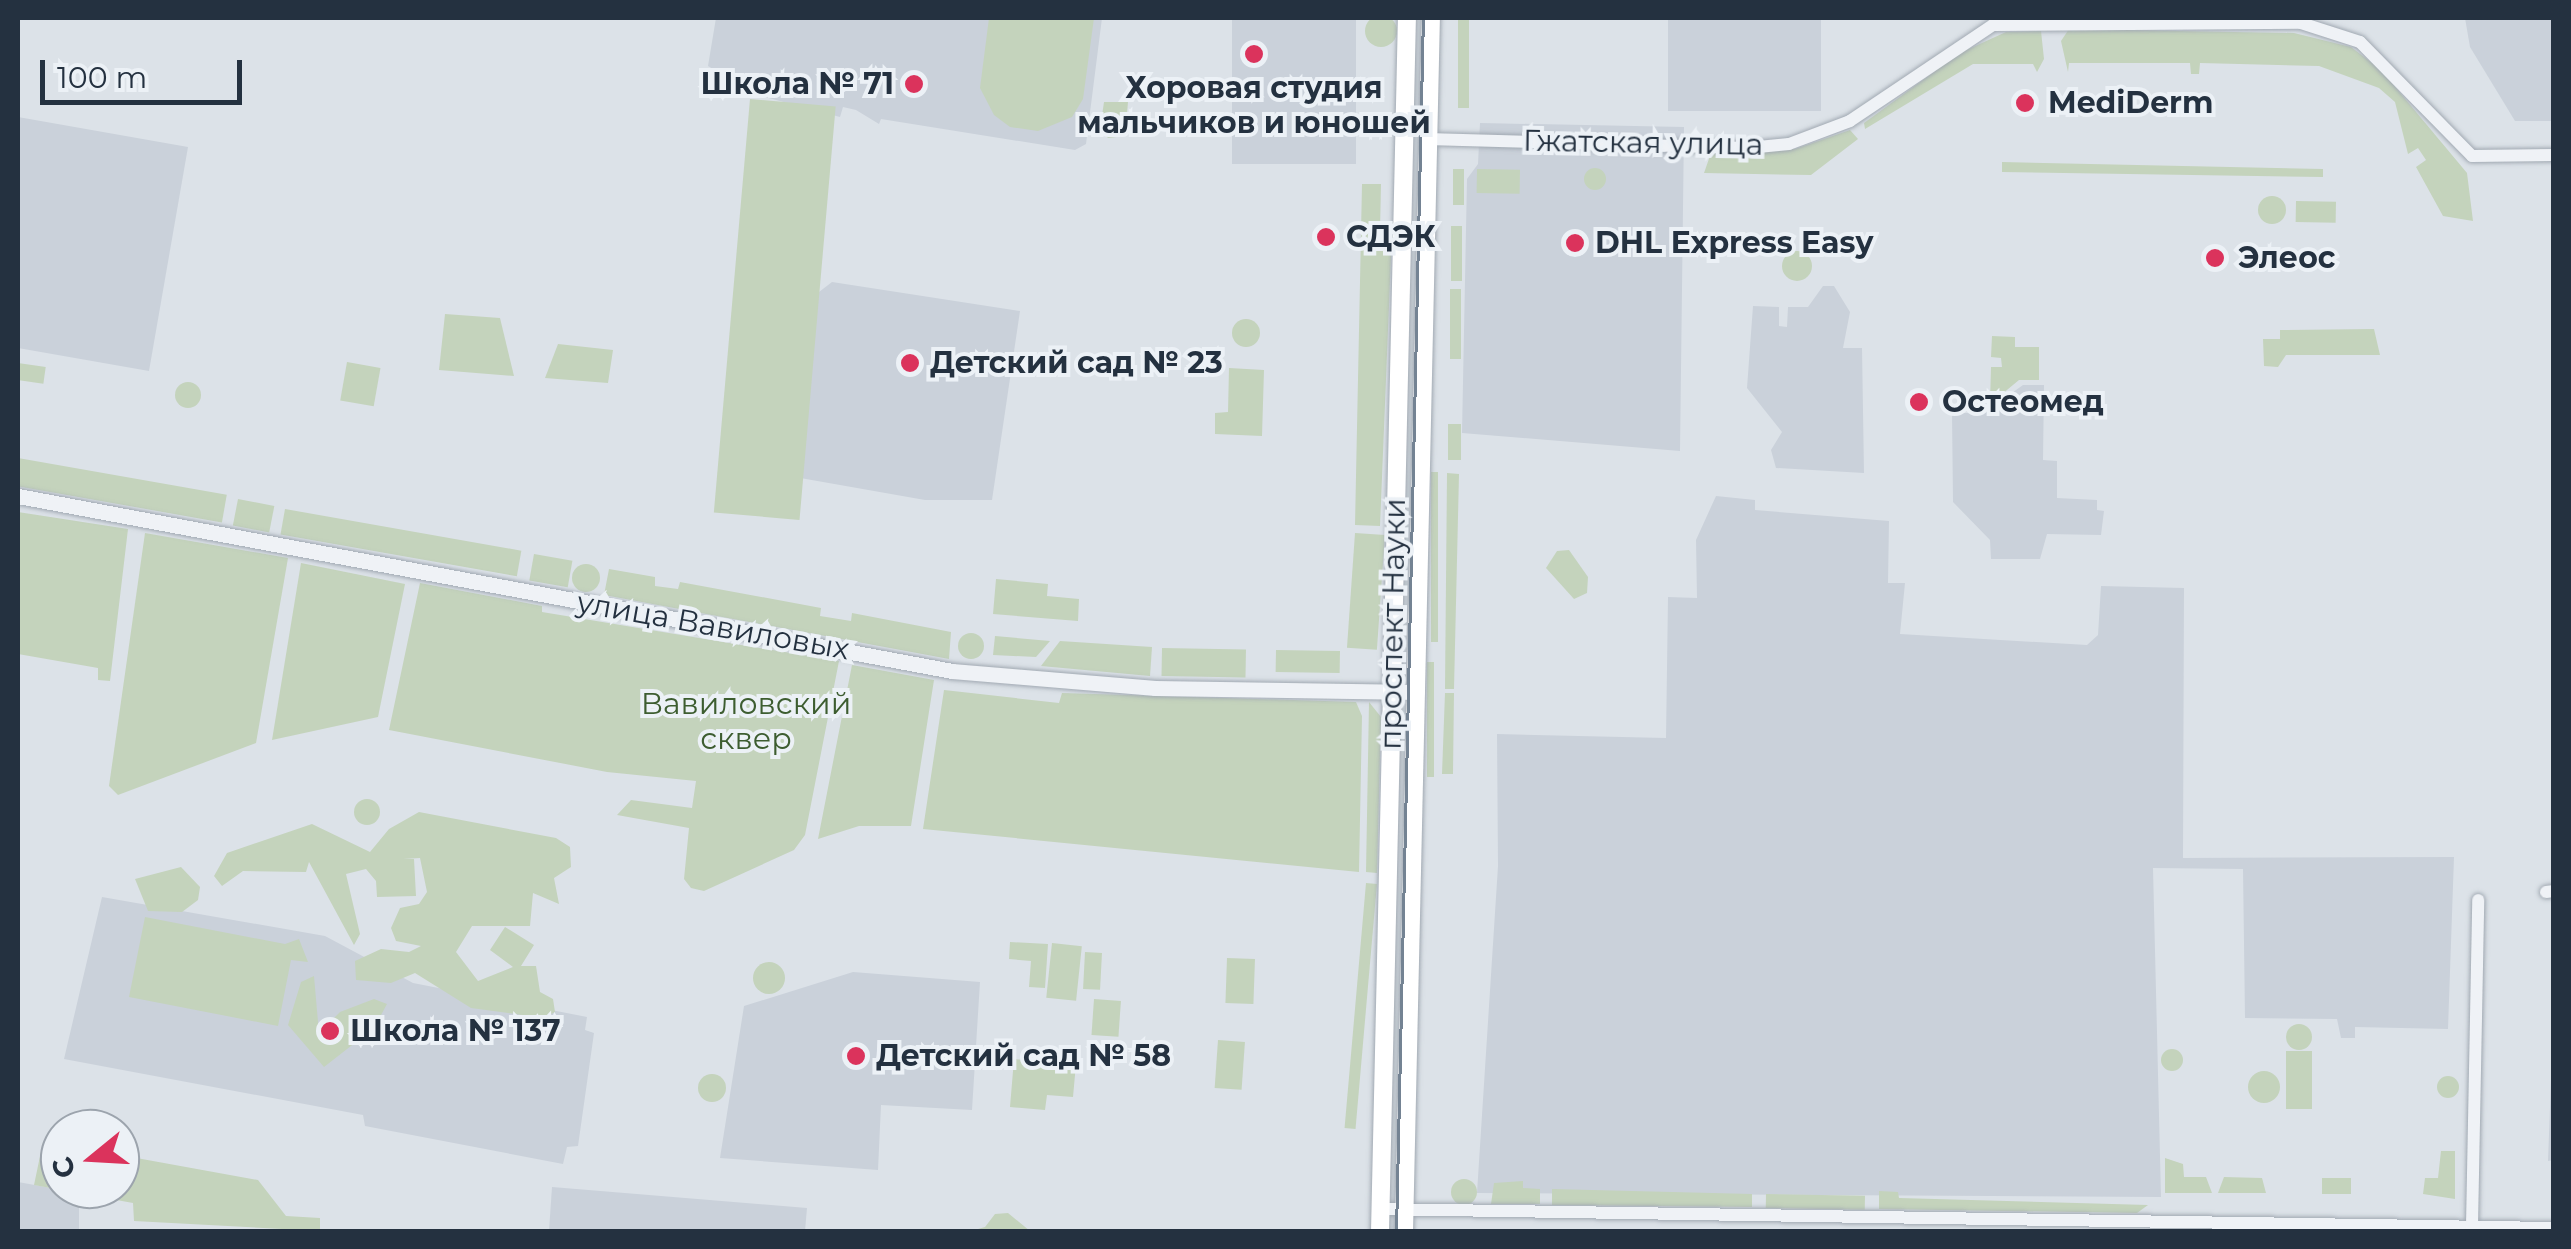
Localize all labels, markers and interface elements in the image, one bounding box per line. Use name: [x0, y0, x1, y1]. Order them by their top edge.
scale bar: [45, 40, 248, 102]
marker: Хоровая студия мальчиков и юношей: [1243, 43, 1265, 65]
text: 100 m: [57, 59, 147, 96]
place label: Школа № 71: [701, 66, 894, 102]
place label: Хоровая студия мальчиков и юношей: [1077, 70, 1431, 140]
marker: Школа № 71: [903, 73, 925, 95]
place label: MediDerm: [2048, 85, 2213, 121]
marker: MediDerm: [2012, 90, 2038, 116]
street label: Гжатская улица: [1523, 123, 1763, 163]
place label: СДЭК: [1346, 219, 1436, 255]
place label: DHL Express Easy: [1595, 225, 1873, 261]
marker: СДЭК: [1315, 226, 1337, 248]
marker: DHL Express Easy: [1564, 232, 1586, 254]
place label: Элеос: [2238, 240, 2336, 276]
marker: Элеос: [2202, 245, 2228, 271]
place label: Детский сад № 23: [930, 345, 1223, 381]
marker: Детский сад № 23: [899, 352, 921, 374]
place label: Остеомед: [1942, 384, 2104, 420]
marker: Остеомед: [1906, 389, 1932, 415]
street label: проспект Науки: [1373, 498, 1413, 750]
street label: улица Вавиловых: [574, 584, 852, 668]
park label: Вавиловский сквер: [641, 686, 851, 756]
place label: Школа № 137: [350, 1013, 561, 1049]
marker: Школа № 137: [319, 1020, 341, 1042]
place label: Детский сад № 58: [876, 1038, 1171, 1074]
marker: Детский сад № 58: [845, 1045, 867, 1067]
north arrow: [40, 1109, 140, 1209]
text: С: [44, 1153, 83, 1183]

